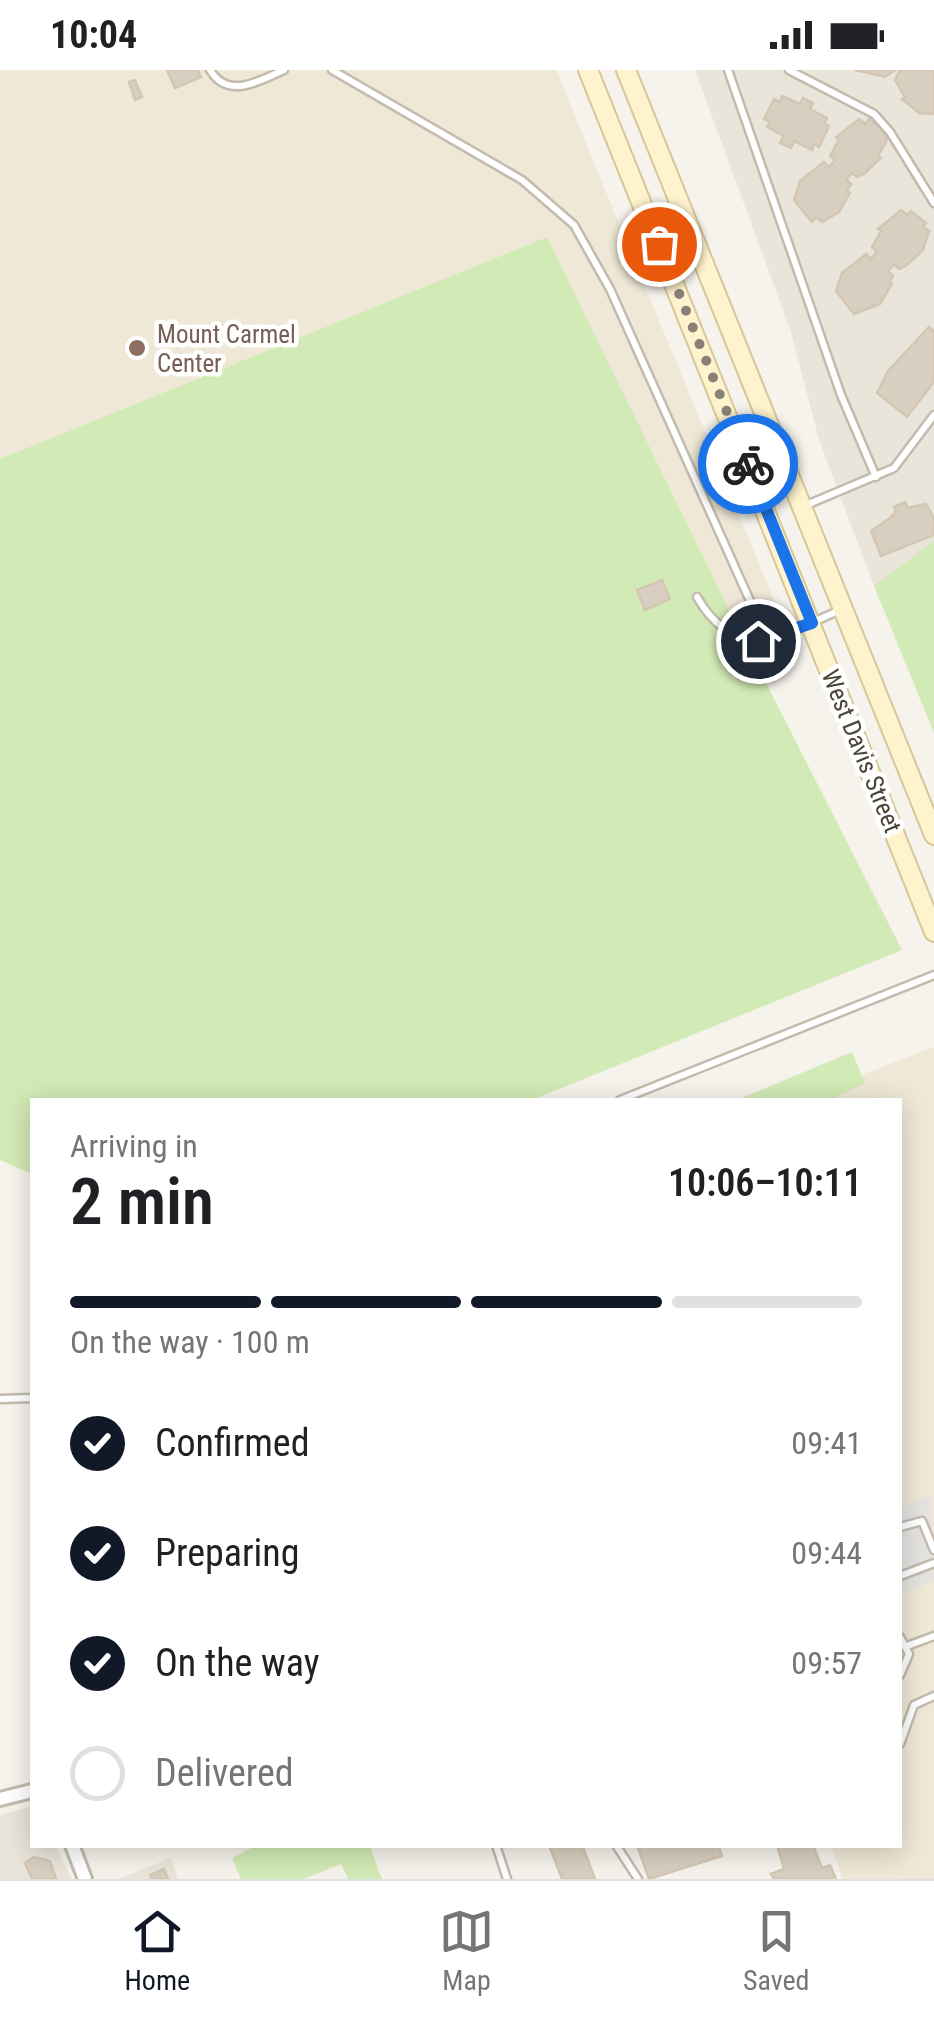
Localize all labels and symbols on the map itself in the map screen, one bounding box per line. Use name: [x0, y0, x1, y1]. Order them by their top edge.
pin: [617, 202, 702, 287]
place label: Mount Carmel Center: [157, 320, 296, 378]
marker: Mount Carmel Center: [126, 337, 148, 359]
courier: [698, 414, 798, 514]
pin: [716, 599, 801, 684]
street label: West Davis Street: [816, 665, 907, 837]

